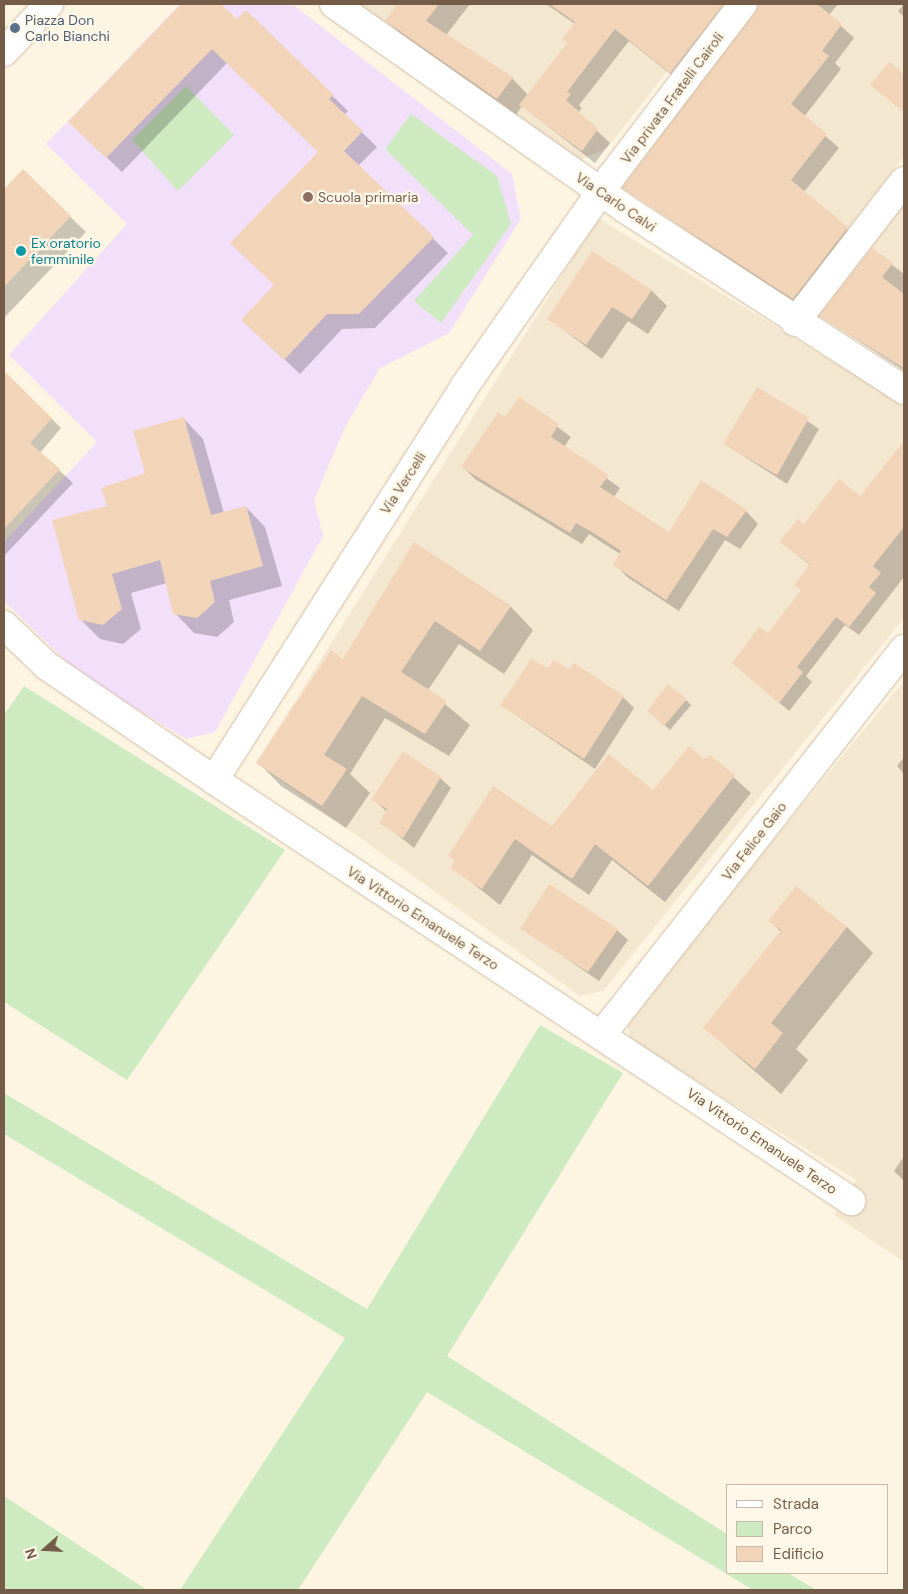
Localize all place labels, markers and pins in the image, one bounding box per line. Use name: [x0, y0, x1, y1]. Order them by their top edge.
place label: Piazza Don Carlo Bianchi: [25, 12, 110, 44]
marker: Piazza Don Carlo Bianchi: [9, 22, 21, 34]
place label: Scuola primaria: [318, 189, 418, 205]
marker: Scuola primaria: [302, 191, 314, 203]
place label: Ex oratorio femminile: [31, 235, 101, 268]
marker: Ex oratorio femminile: [15, 245, 27, 257]

